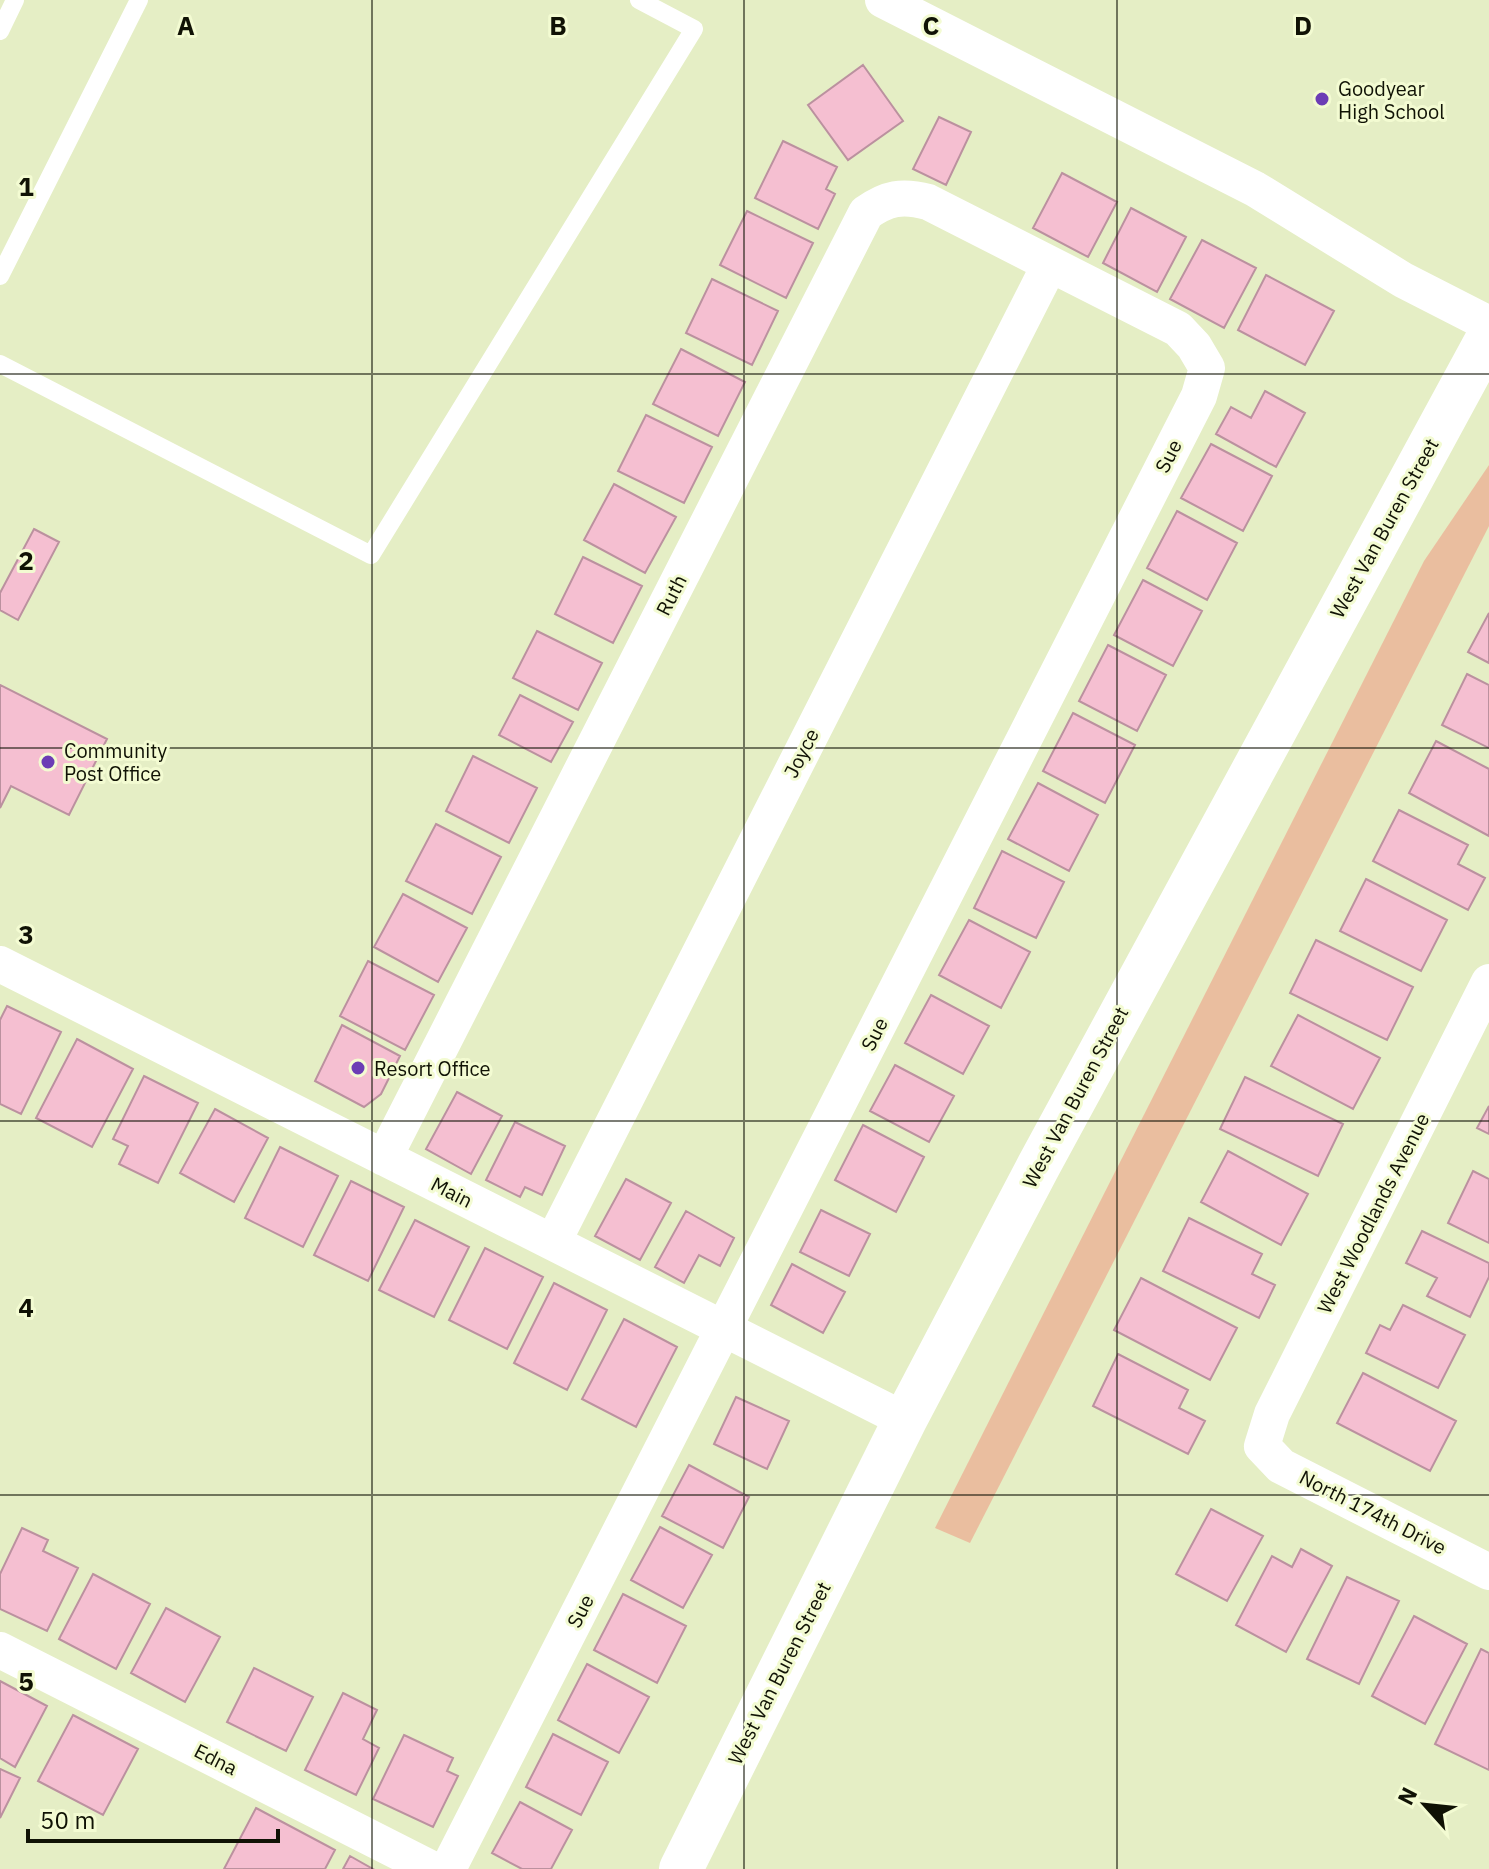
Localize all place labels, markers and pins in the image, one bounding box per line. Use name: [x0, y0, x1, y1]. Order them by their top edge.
place label: Goodyear High School: [1338, 75, 1445, 125]
marker: Goodyear High School: [1313, 90, 1331, 108]
place label: Community Post Office: [64, 737, 167, 787]
marker: Community Post Office: [39, 753, 57, 771]
place label: Resort Office: [374, 1055, 490, 1082]
marker: Resort Office: [349, 1059, 367, 1077]

